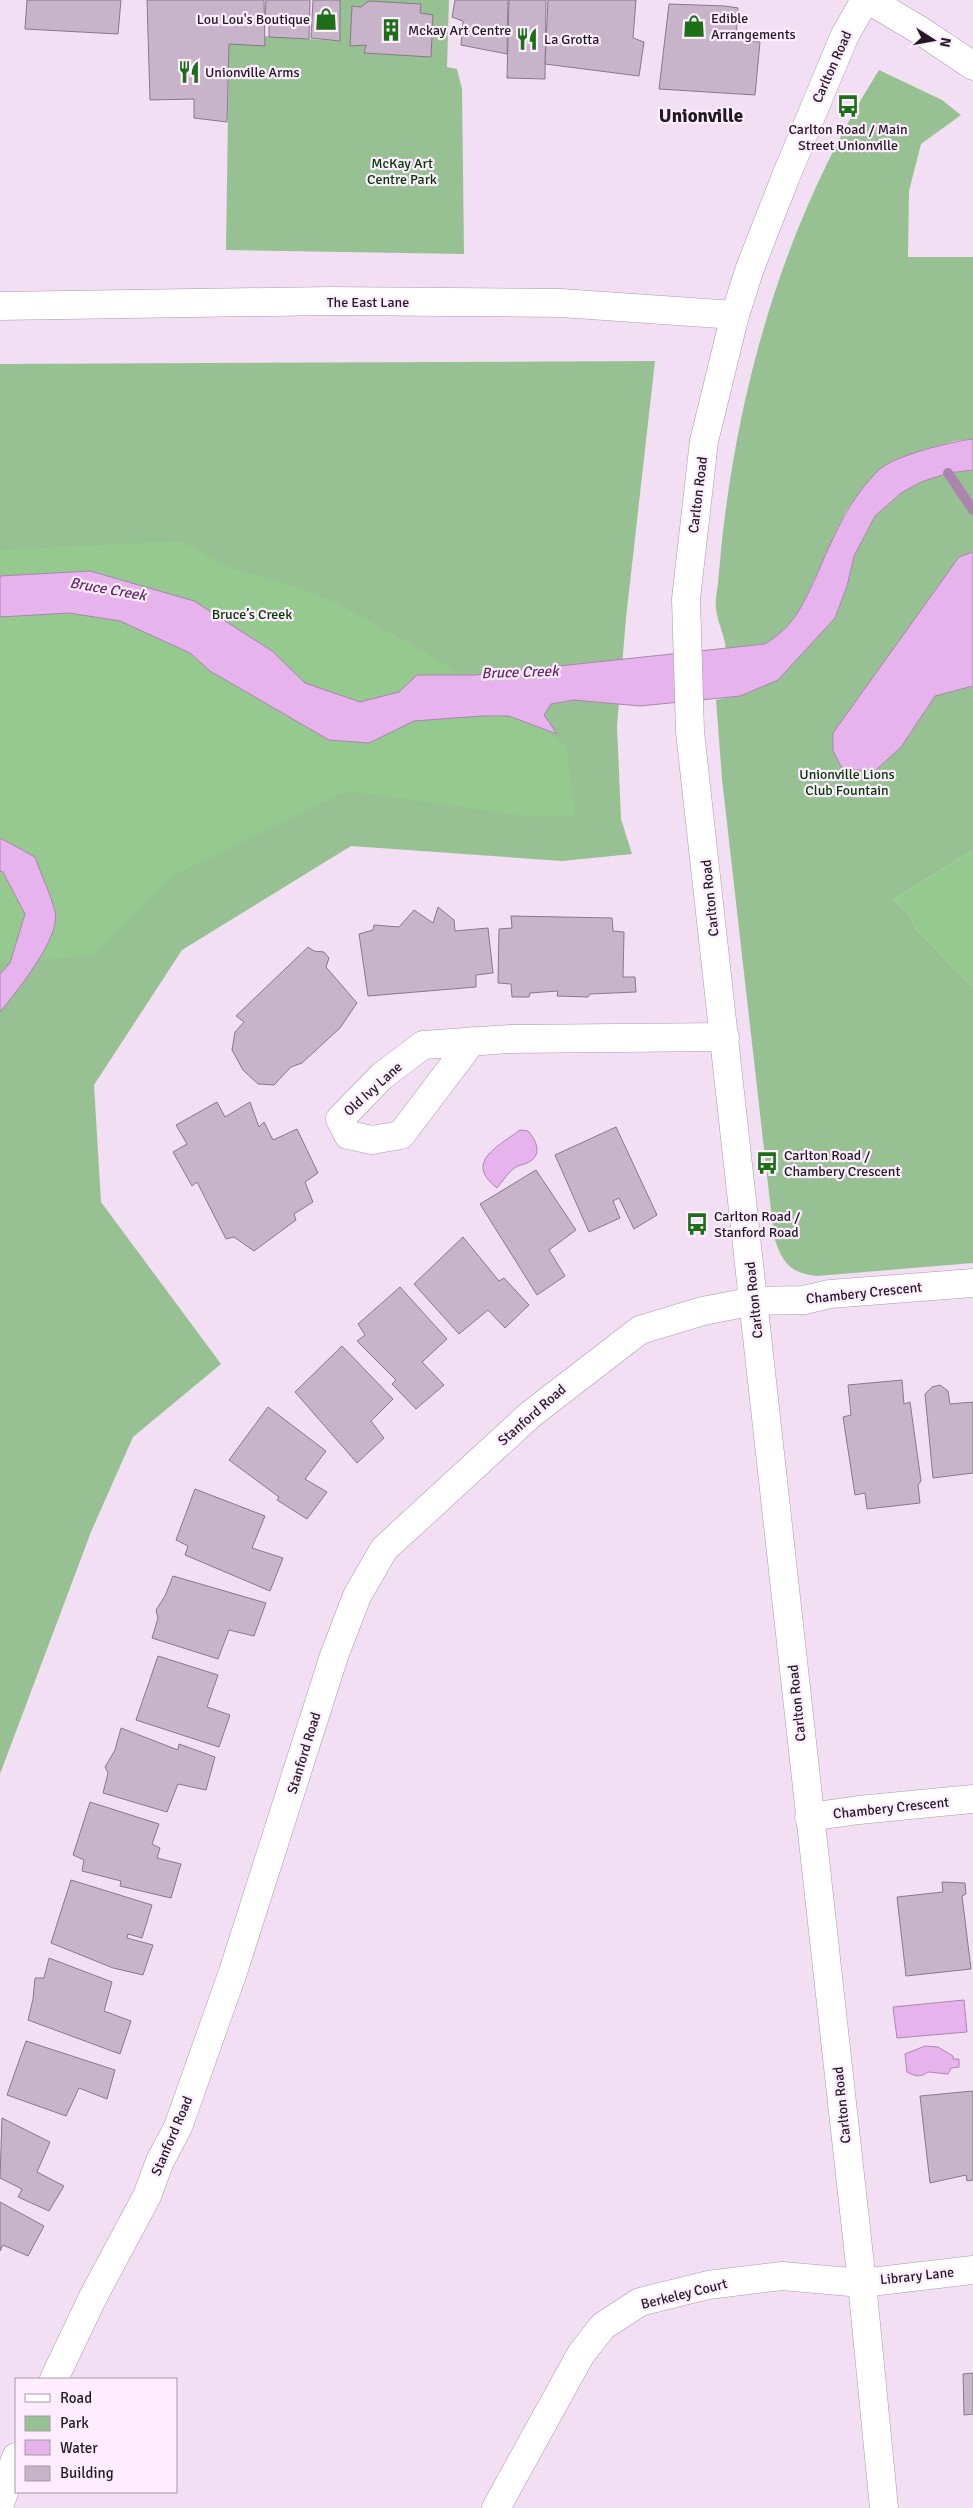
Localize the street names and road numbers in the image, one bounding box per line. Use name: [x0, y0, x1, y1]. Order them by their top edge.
street label: Carlton Road: [809, 28, 855, 106]
street label: The East Lane: [327, 294, 409, 311]
street label: Carlton Road: [685, 456, 711, 534]
street label: Carlton Road: [698, 859, 722, 937]
street label: Old Ivy Lane: [340, 1058, 406, 1120]
street label: Carlton Road: [742, 1261, 766, 1339]
street label: Chambery Crescent: [805, 1278, 923, 1308]
street label: Stanford Road: [494, 1381, 570, 1449]
street label: Carlton Road: [785, 1664, 809, 1742]
street label: Stanford Road: [283, 1710, 325, 1796]
street label: Chambery Crescent: [832, 1793, 950, 1823]
street label: Carlton Road: [830, 2066, 854, 2144]
street label: Stanford Road: [148, 2094, 196, 2178]
street label: Library Lane: [879, 2264, 955, 2288]
street label: Berkeley Court: [639, 2275, 729, 2313]

